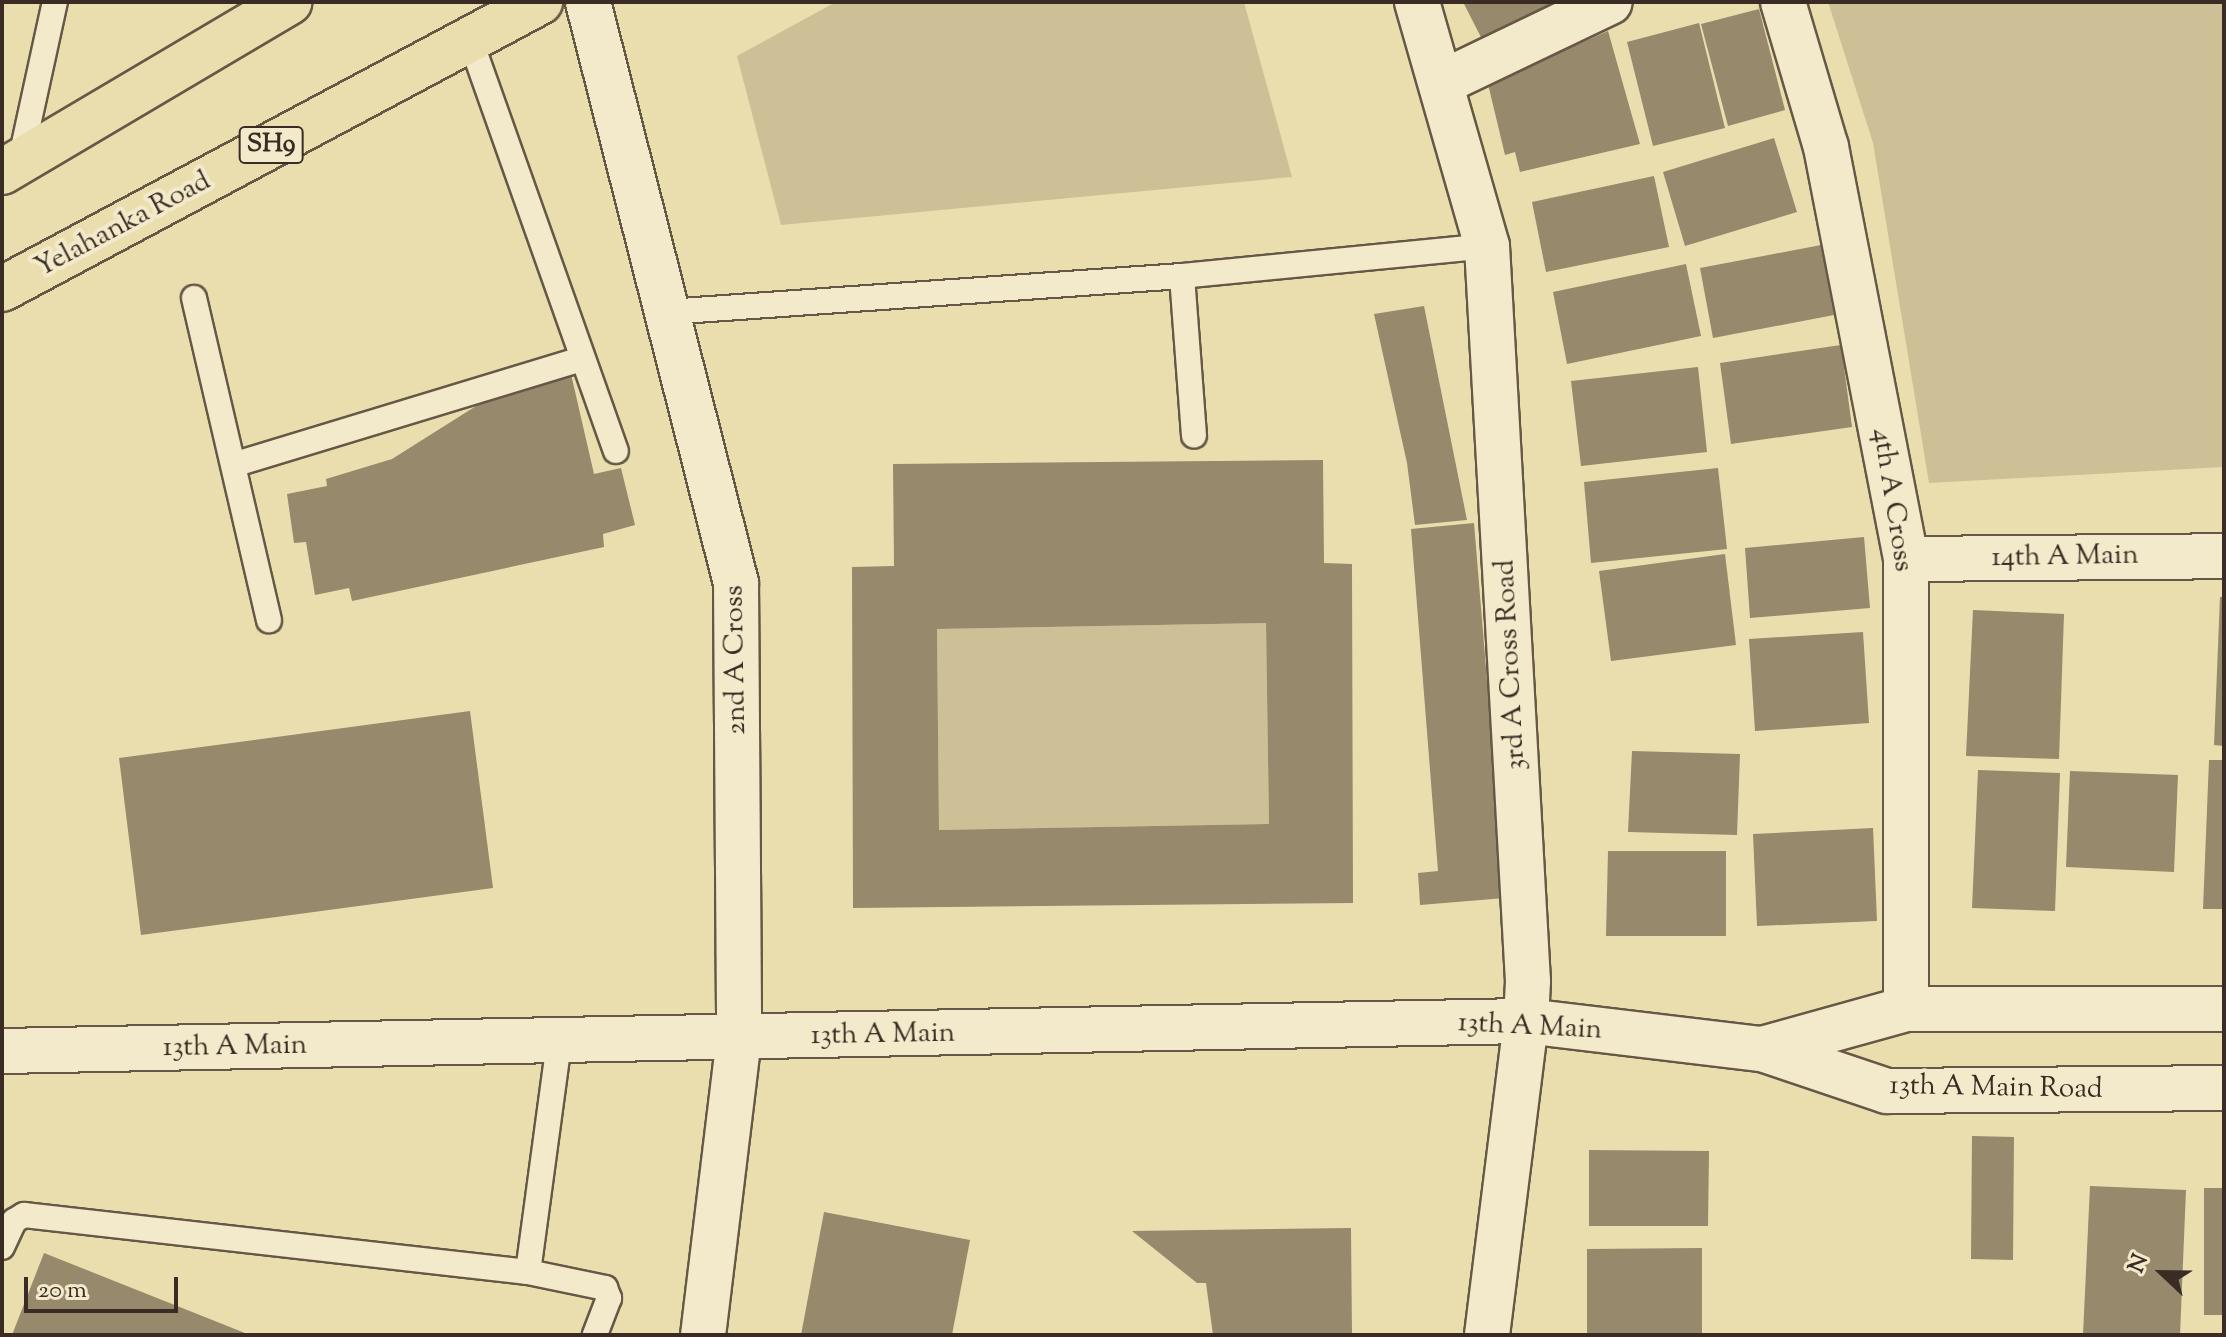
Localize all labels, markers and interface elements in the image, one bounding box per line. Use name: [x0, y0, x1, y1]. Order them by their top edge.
road number: SH9: [237, 123, 305, 167]
street label: Yelahanka Road: [30, 165, 216, 285]
street label: 4th A Cross: [1864, 426, 1920, 574]
street label: 14th A Main: [1991, 539, 2139, 575]
street label: 3rd A Cross Road: [1489, 559, 1533, 771]
street label: 2nd A Cross: [718, 585, 754, 735]
street label: 13th A Main: [1457, 1006, 1603, 1048]
street label: 13th A Main: [811, 1017, 955, 1053]
street label: 13th A Main: [163, 1029, 307, 1065]
street label: 13th A Main Road: [1889, 1069, 2103, 1107]
north arrow: [2122, 1233, 2202, 1313]
text: N: [2122, 1250, 2158, 1278]
scale bar: [28, 1261, 182, 1311]
text: 20 m: [38, 1274, 87, 1308]

